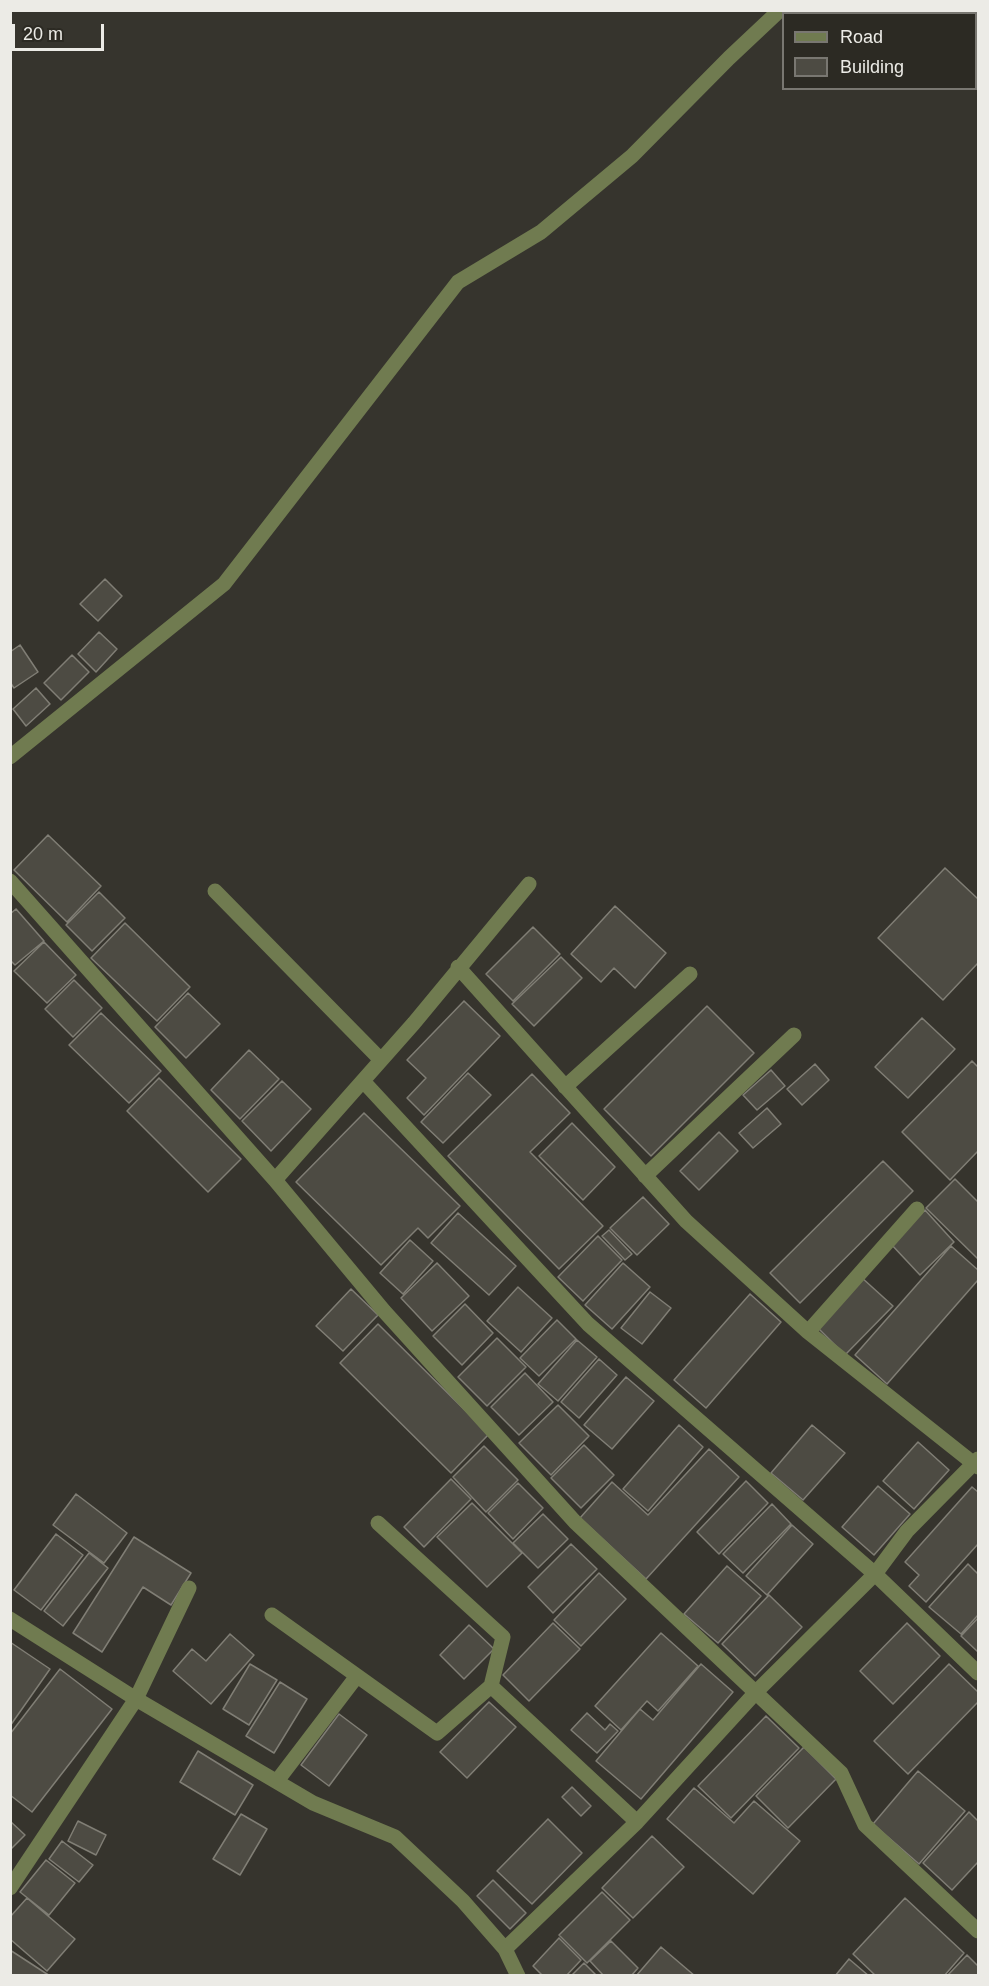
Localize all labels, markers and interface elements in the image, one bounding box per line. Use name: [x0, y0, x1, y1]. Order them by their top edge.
scale bar: [15, 12, 106, 50]
legend: [782, 12, 977, 90]
text: 20 m: [23, 24, 63, 44]
text: Road: [840, 27, 883, 47]
text: Building: [840, 57, 904, 77]

